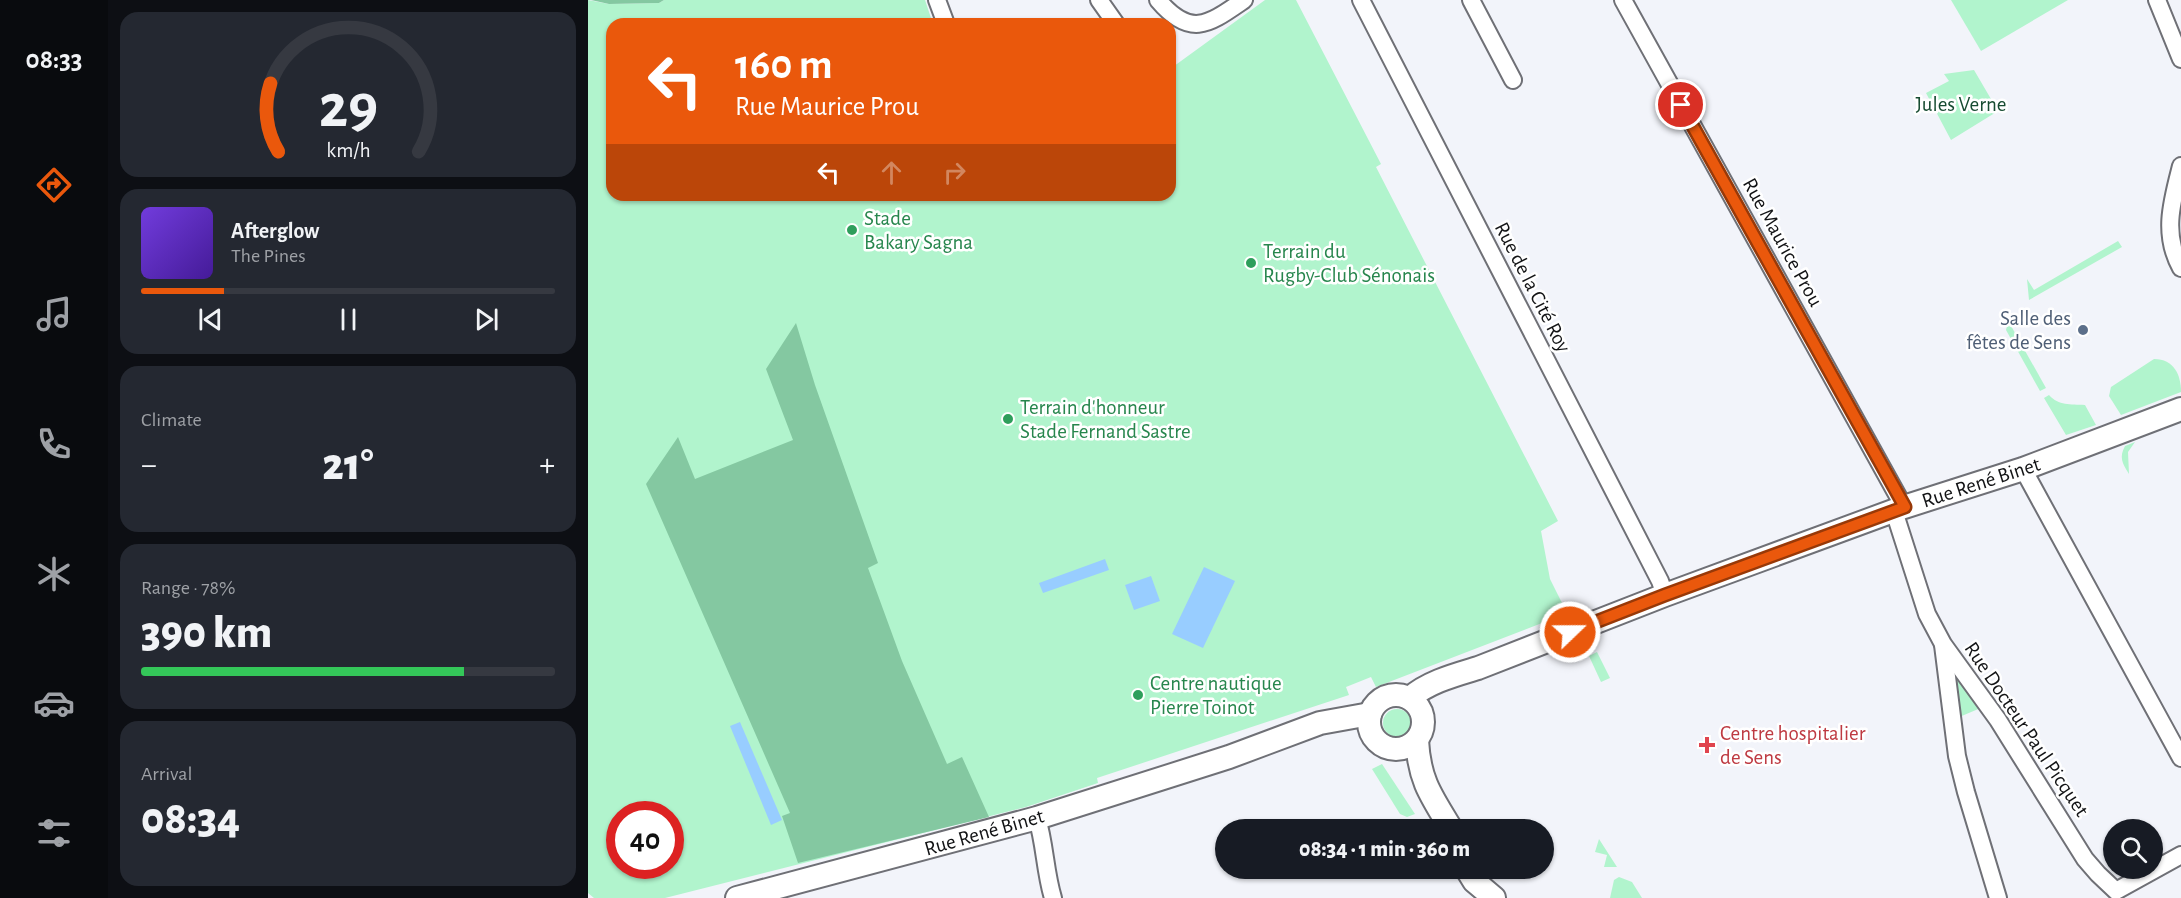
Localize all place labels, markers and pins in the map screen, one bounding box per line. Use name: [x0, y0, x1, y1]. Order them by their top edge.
pin: [1655, 79, 1706, 130]
place label: Stade Bakary Sagna: [864, 208, 973, 253]
marker: Stade Bakary Sagna: [845, 223, 859, 237]
place label: Terrain du Rugby-Club Sénonais: [1263, 241, 1435, 286]
marker: Terrain du Rugby-Club Sénonais: [1244, 256, 1258, 270]
place label: Salle des fêtes de Sens: [1966, 308, 2071, 353]
marker: Salle des fêtes de Sens: [2076, 323, 2090, 337]
place label: Terrain d'honneur Stade Fernand Sastre: [1020, 397, 1191, 442]
marker: Terrain d'honneur Stade Fernand Sastre: [1001, 412, 1015, 426]
place label: Centre nautique Pierre Toinot: [1150, 673, 1282, 718]
marker: Centre nautique Pierre Toinot: [1131, 688, 1145, 702]
place label: Centre hospitalier de Sens: [1720, 723, 1866, 768]
marker: Centre hospitalier de Sens: [1698, 736, 1716, 754]

